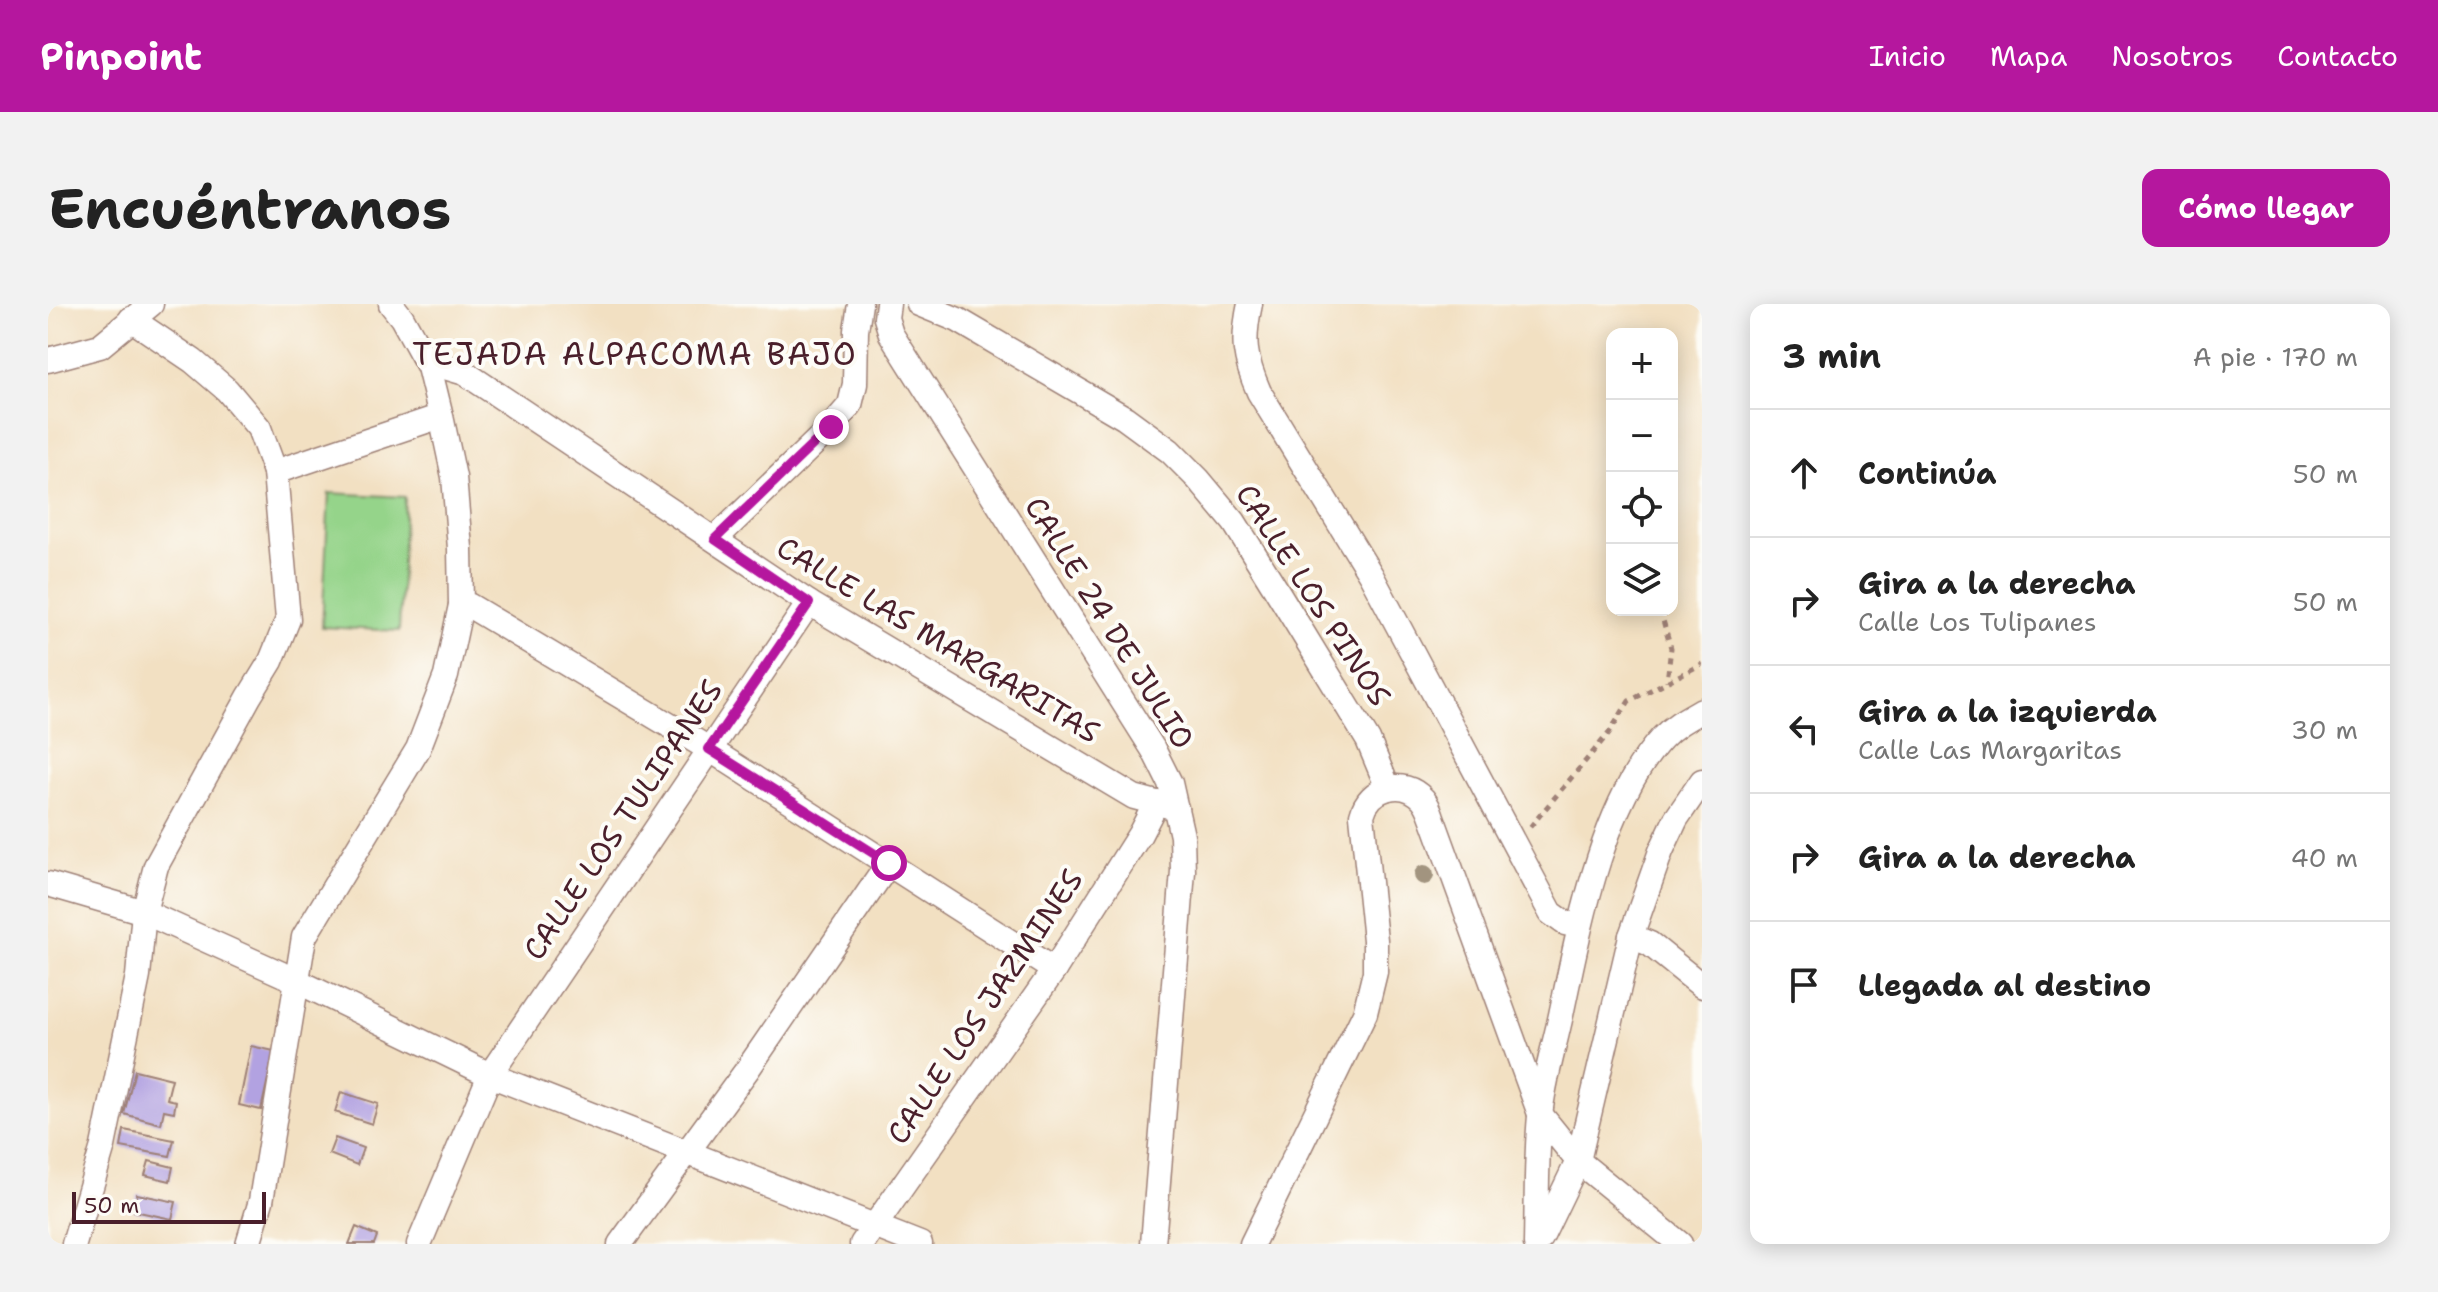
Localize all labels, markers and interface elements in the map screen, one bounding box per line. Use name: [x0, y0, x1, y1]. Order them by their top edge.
text: Pinpoint: [40, 31, 202, 82]
text: Inicio: [1869, 37, 1946, 75]
text: Mapa: [1990, 37, 2067, 75]
text: Nosotros: [2111, 37, 2233, 75]
text: Contacto: [2277, 37, 2398, 75]
button: Cómo llegar: [2142, 169, 2390, 247]
text: Encuéntranos: [48, 171, 451, 246]
map controls: [1606, 328, 1678, 616]
button: +: [1606, 328, 1678, 400]
district label: TEJADA ALPACOMA BAJO: [412, 332, 858, 375]
text: 3 min: [1782, 333, 1881, 379]
text: A pie · 170 m: [2193, 339, 2358, 374]
button: −: [1606, 400, 1678, 472]
route end: [813, 409, 849, 445]
icon: ahead: [1782, 451, 1826, 495]
text: Continúa: [1858, 453, 1997, 494]
text: 50 m: [2293, 456, 2358, 491]
button: locate: [1606, 472, 1678, 544]
street label: CALLE LOS PINOS: [1226, 476, 1401, 714]
street label: CALLE 24 DE JULIO: [1015, 489, 1204, 757]
street label: CALLE LAS MARGARITAS: [769, 527, 1107, 752]
button: layers: [1606, 544, 1678, 616]
text: Gira a la derecha: [1858, 563, 2136, 604]
icon: right: [1782, 579, 1826, 623]
text: 50 m: [2293, 584, 2358, 619]
text: Calle Los Tulipanes: [1858, 604, 2097, 639]
street label: CALLE LOS TULIPANES: [513, 672, 732, 968]
text: Gira a la izquierda: [1858, 691, 2157, 732]
icon: left: [1782, 707, 1826, 751]
text: 30 m: [2291, 712, 2358, 747]
text: Calle Las Margaritas: [1858, 732, 2122, 767]
icon: right: [1782, 835, 1826, 879]
text: Gira a la derecha: [1858, 837, 2136, 878]
text: 40 m: [2291, 840, 2358, 875]
route start: [871, 845, 907, 881]
street label: CALLE LOS JAZMINES: [877, 861, 1092, 1152]
icon: arrive: [1782, 963, 1826, 1007]
text: Llegada al destino: [1858, 965, 2151, 1006]
scale bar: [72, 1188, 266, 1224]
text: 50 m: [84, 1191, 139, 1220]

